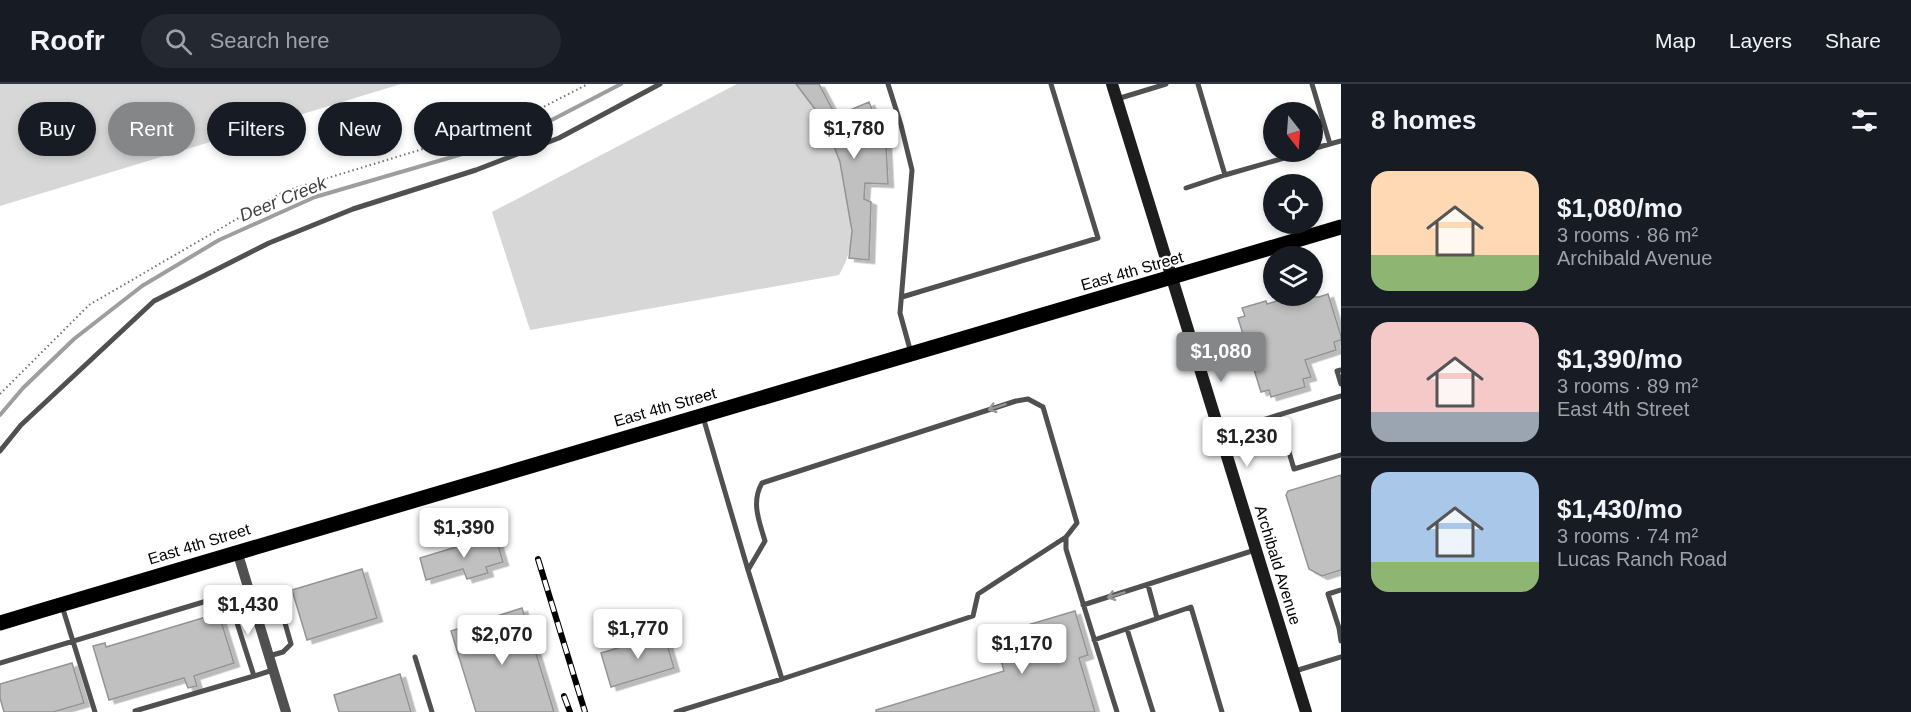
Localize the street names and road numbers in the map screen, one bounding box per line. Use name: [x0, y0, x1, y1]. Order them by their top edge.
street label: East 4th Street: [1079, 248, 1186, 294]
street label: East 4th Street: [612, 384, 719, 430]
street label: Archibald Avenue: [1252, 503, 1304, 627]
street label: East 4th Street: [146, 520, 253, 568]

